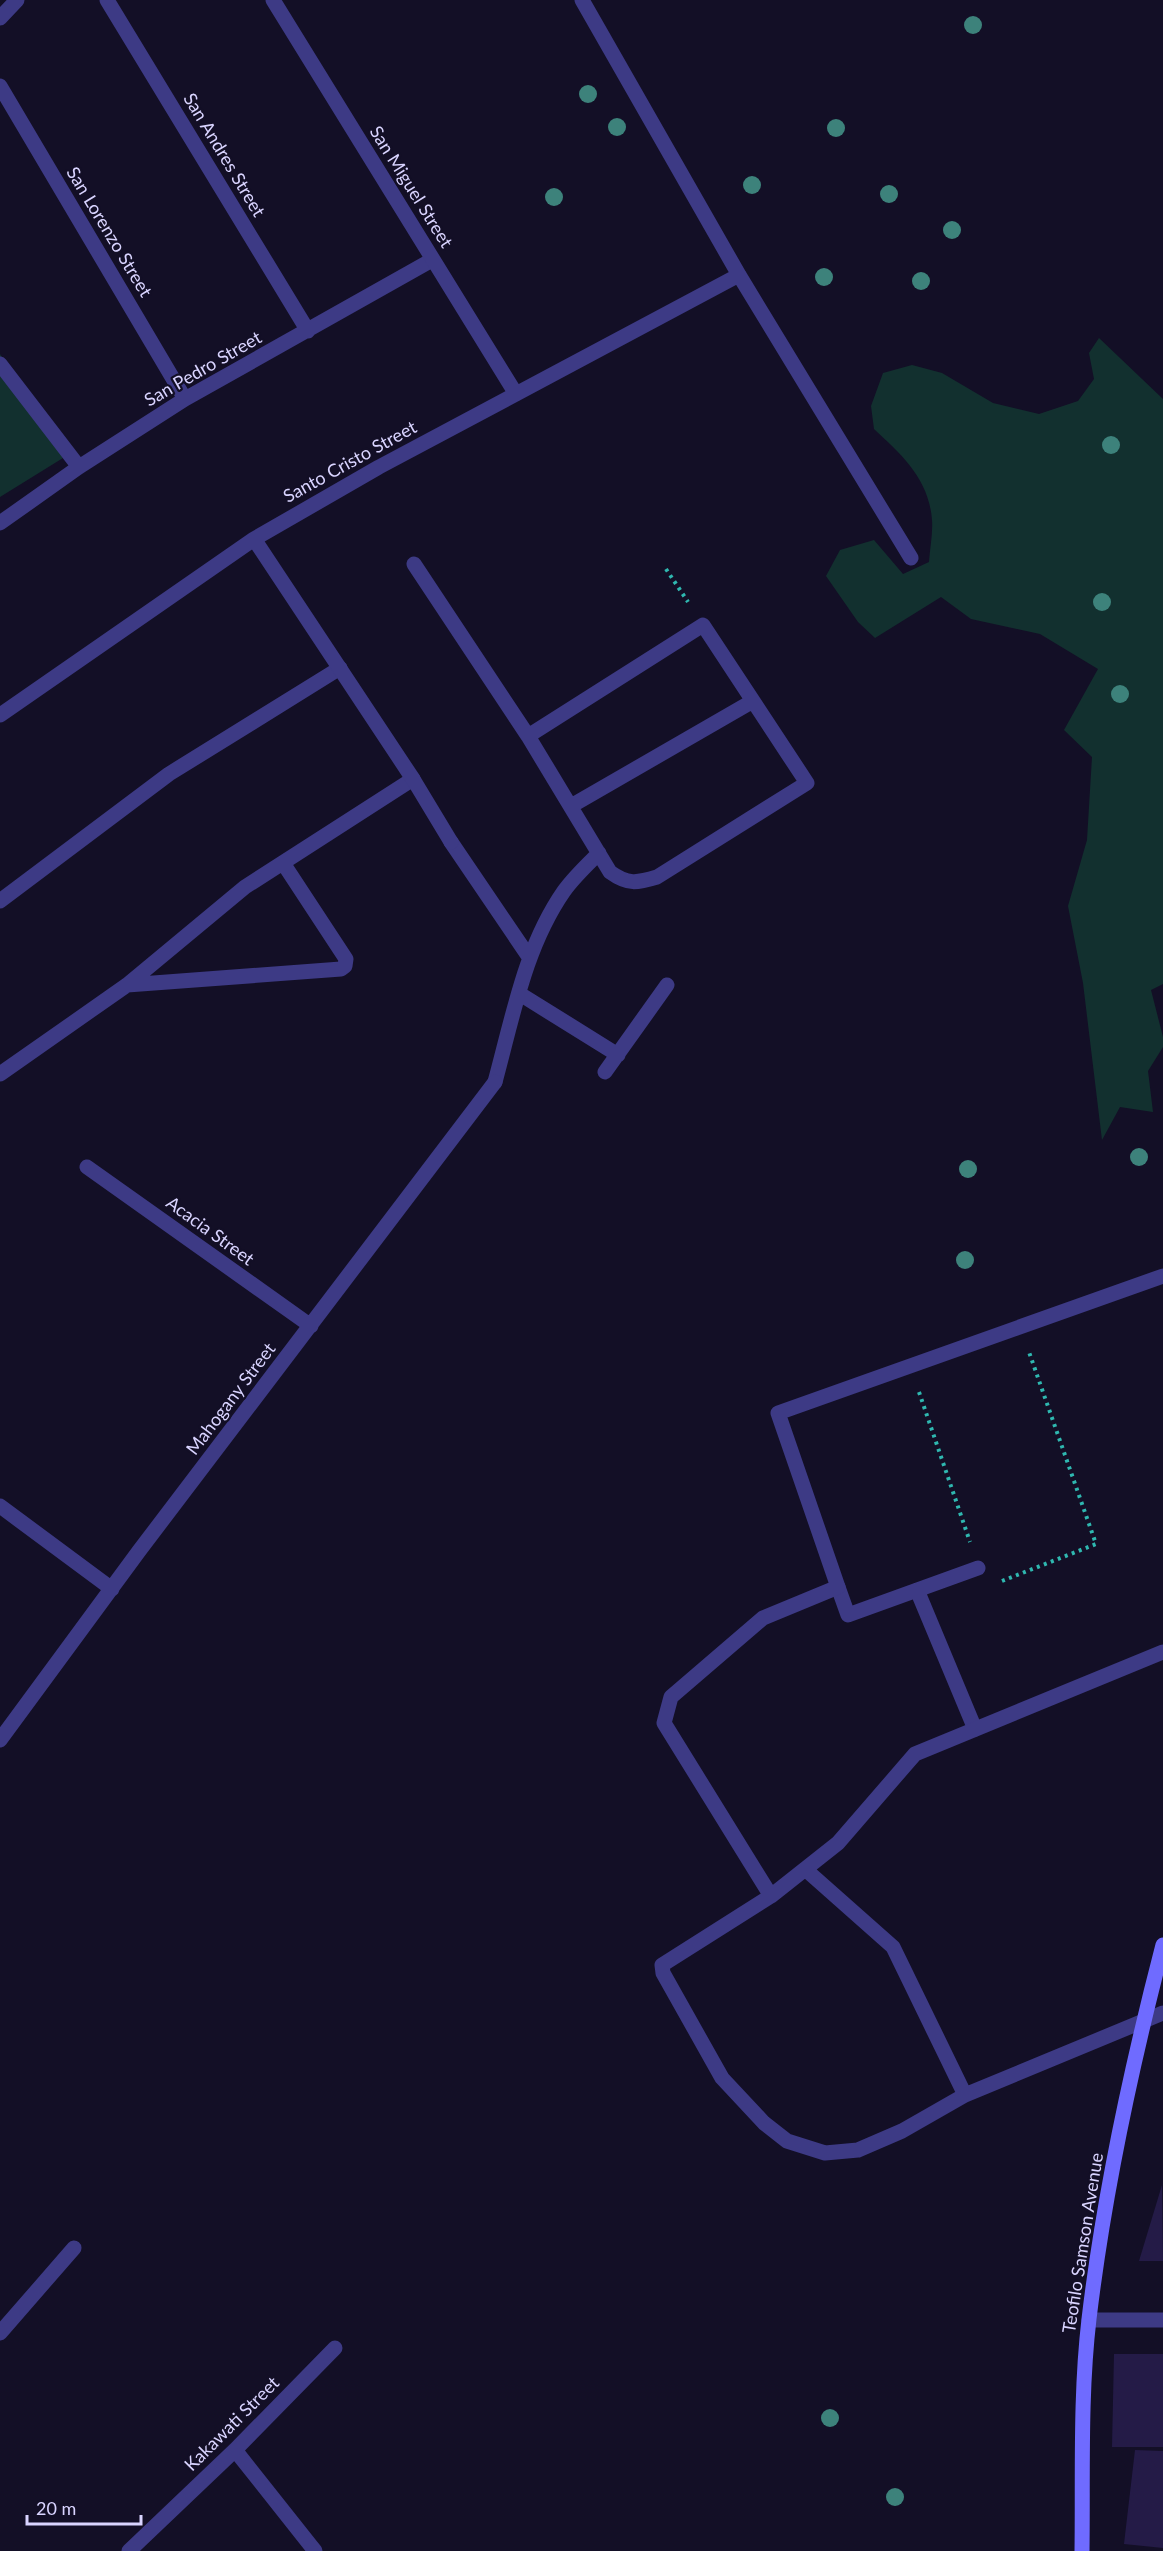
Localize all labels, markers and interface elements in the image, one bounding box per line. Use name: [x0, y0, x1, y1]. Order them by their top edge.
street label: San Andres Street: [179, 89, 271, 221]
street label: San Miguel Street: [366, 122, 458, 252]
street label: San Lorenzo Street: [62, 162, 158, 301]
street label: San Pedro Street: [140, 325, 265, 411]
street label: Santo Cristo Street: [279, 415, 420, 507]
street label: Acacia Street: [162, 1191, 259, 1270]
street label: Mahogany Street: [181, 1338, 280, 1459]
street label: Teofilo Samson Avenue: [1057, 2151, 1107, 2335]
street label: Kakawati Street: [179, 2371, 284, 2475]
scale bar: [27, 2488, 141, 2526]
text: 20 m: [36, 2497, 76, 2519]

